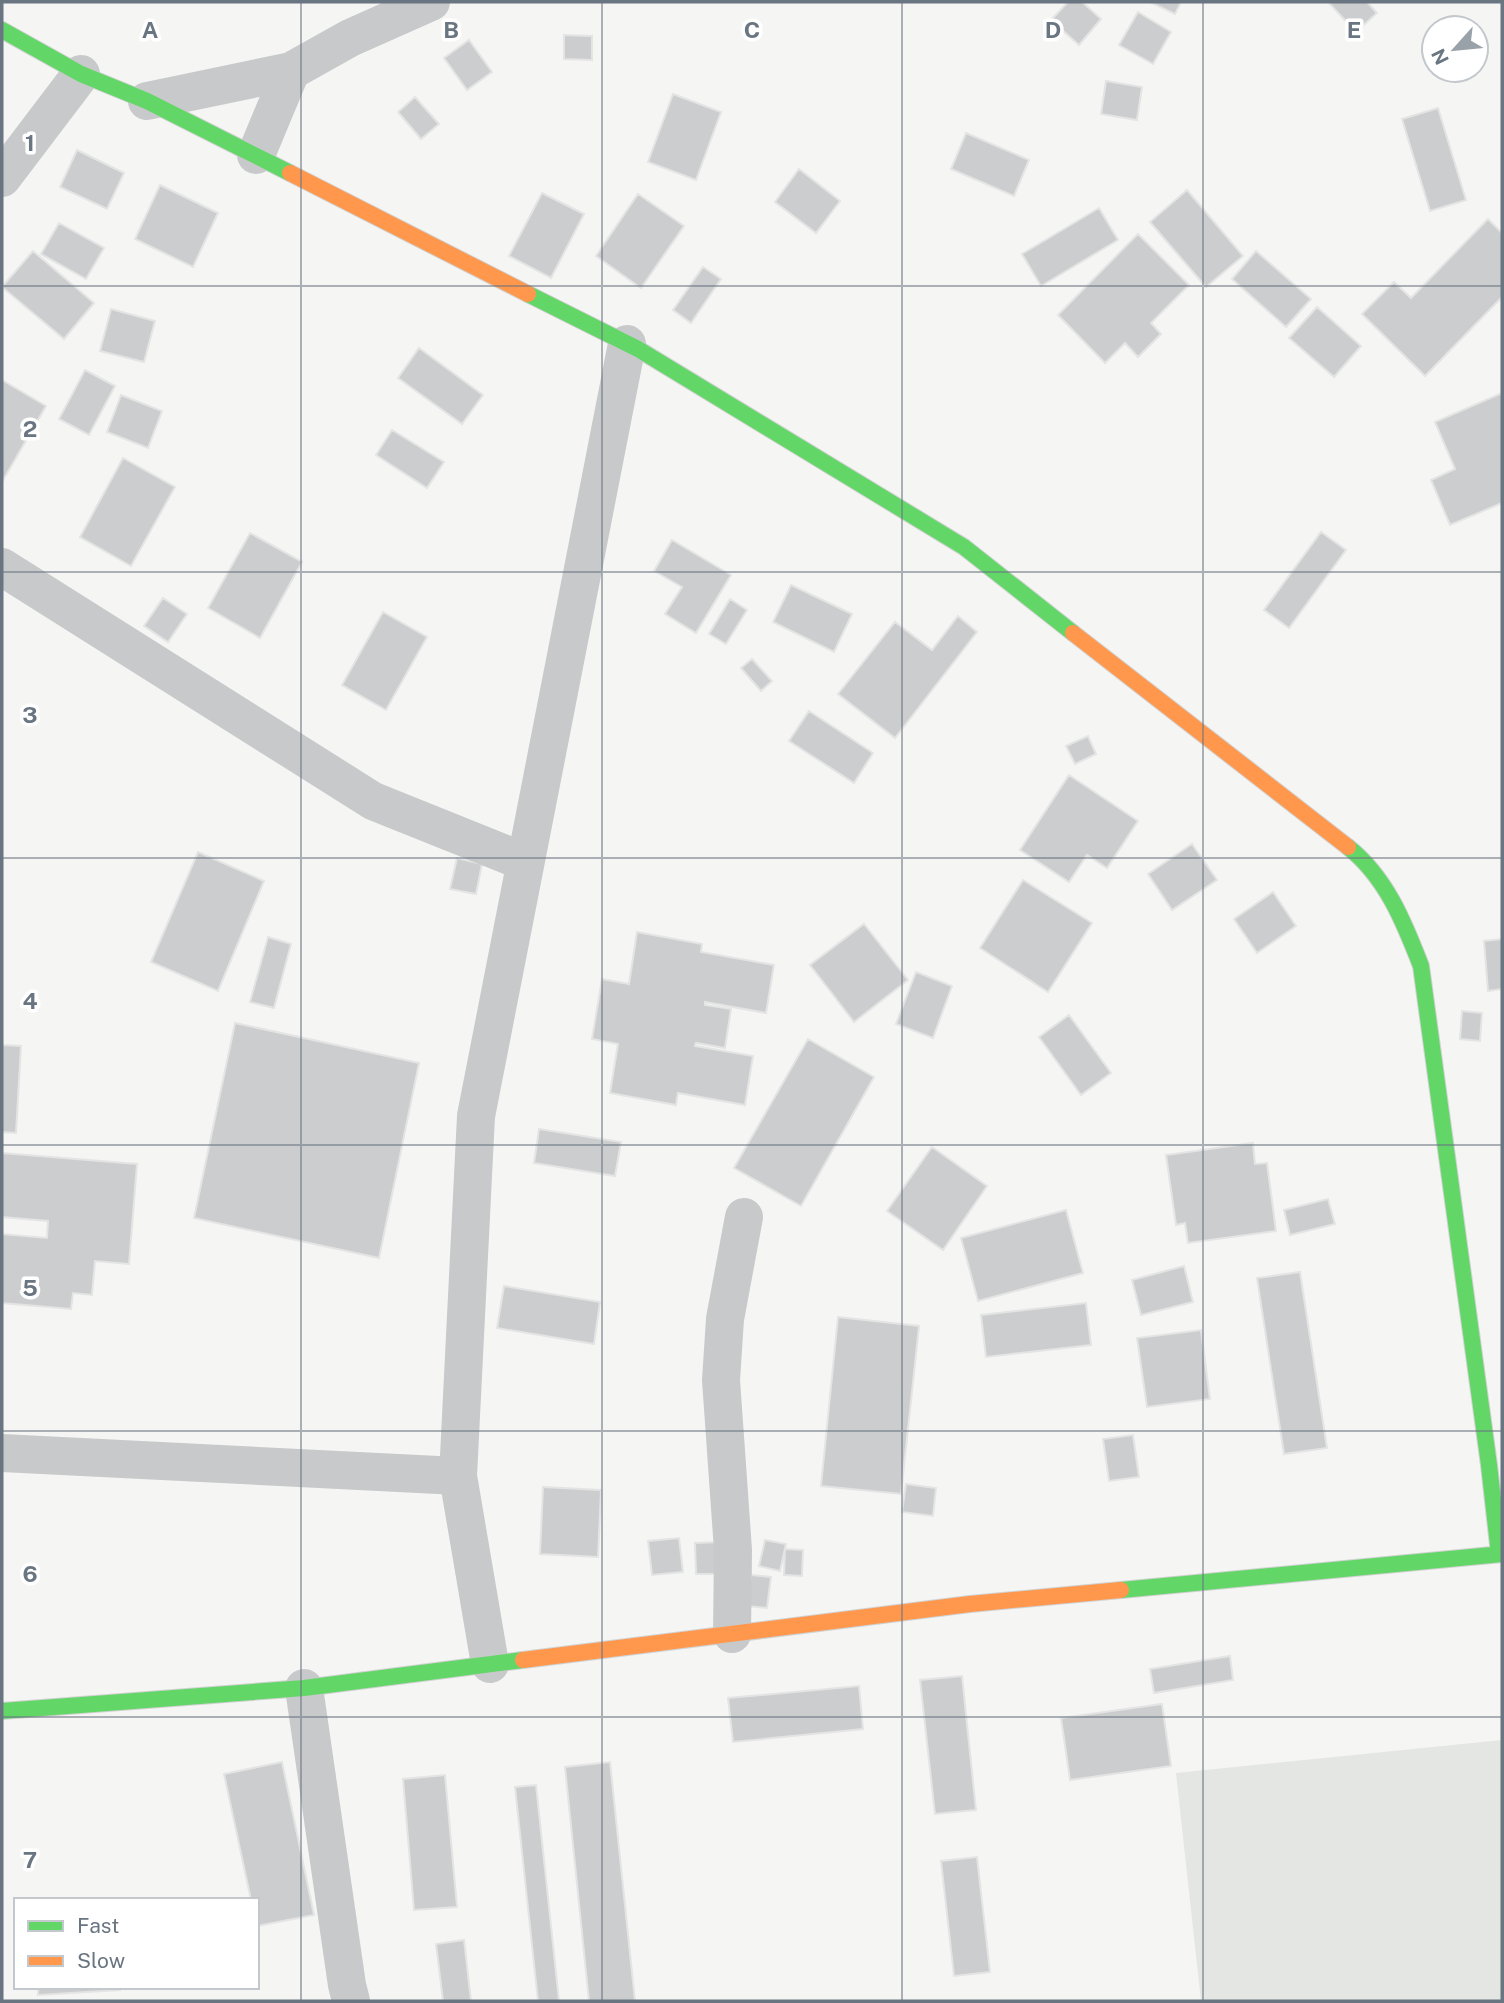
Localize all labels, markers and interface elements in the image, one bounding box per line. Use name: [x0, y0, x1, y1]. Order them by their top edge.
north arrow: [1420, 14, 1490, 84]
text: A: [142, 16, 159, 43]
text: B: [443, 16, 459, 43]
text: C: [744, 16, 760, 43]
text: D: [1045, 16, 1061, 43]
text: E: [1347, 16, 1361, 43]
text: N: [1427, 45, 1453, 68]
text: 1: [25, 129, 35, 156]
text: 2: [23, 415, 37, 442]
text: 3: [22, 701, 38, 728]
text: 4: [22, 987, 38, 1014]
text: 5: [22, 1274, 38, 1301]
text: 6: [22, 1560, 38, 1587]
text: 7: [23, 1846, 37, 1873]
legend: [14, 1898, 259, 1989]
text: Fast: [77, 1913, 119, 1938]
text: Slow: [77, 1948, 125, 1973]

